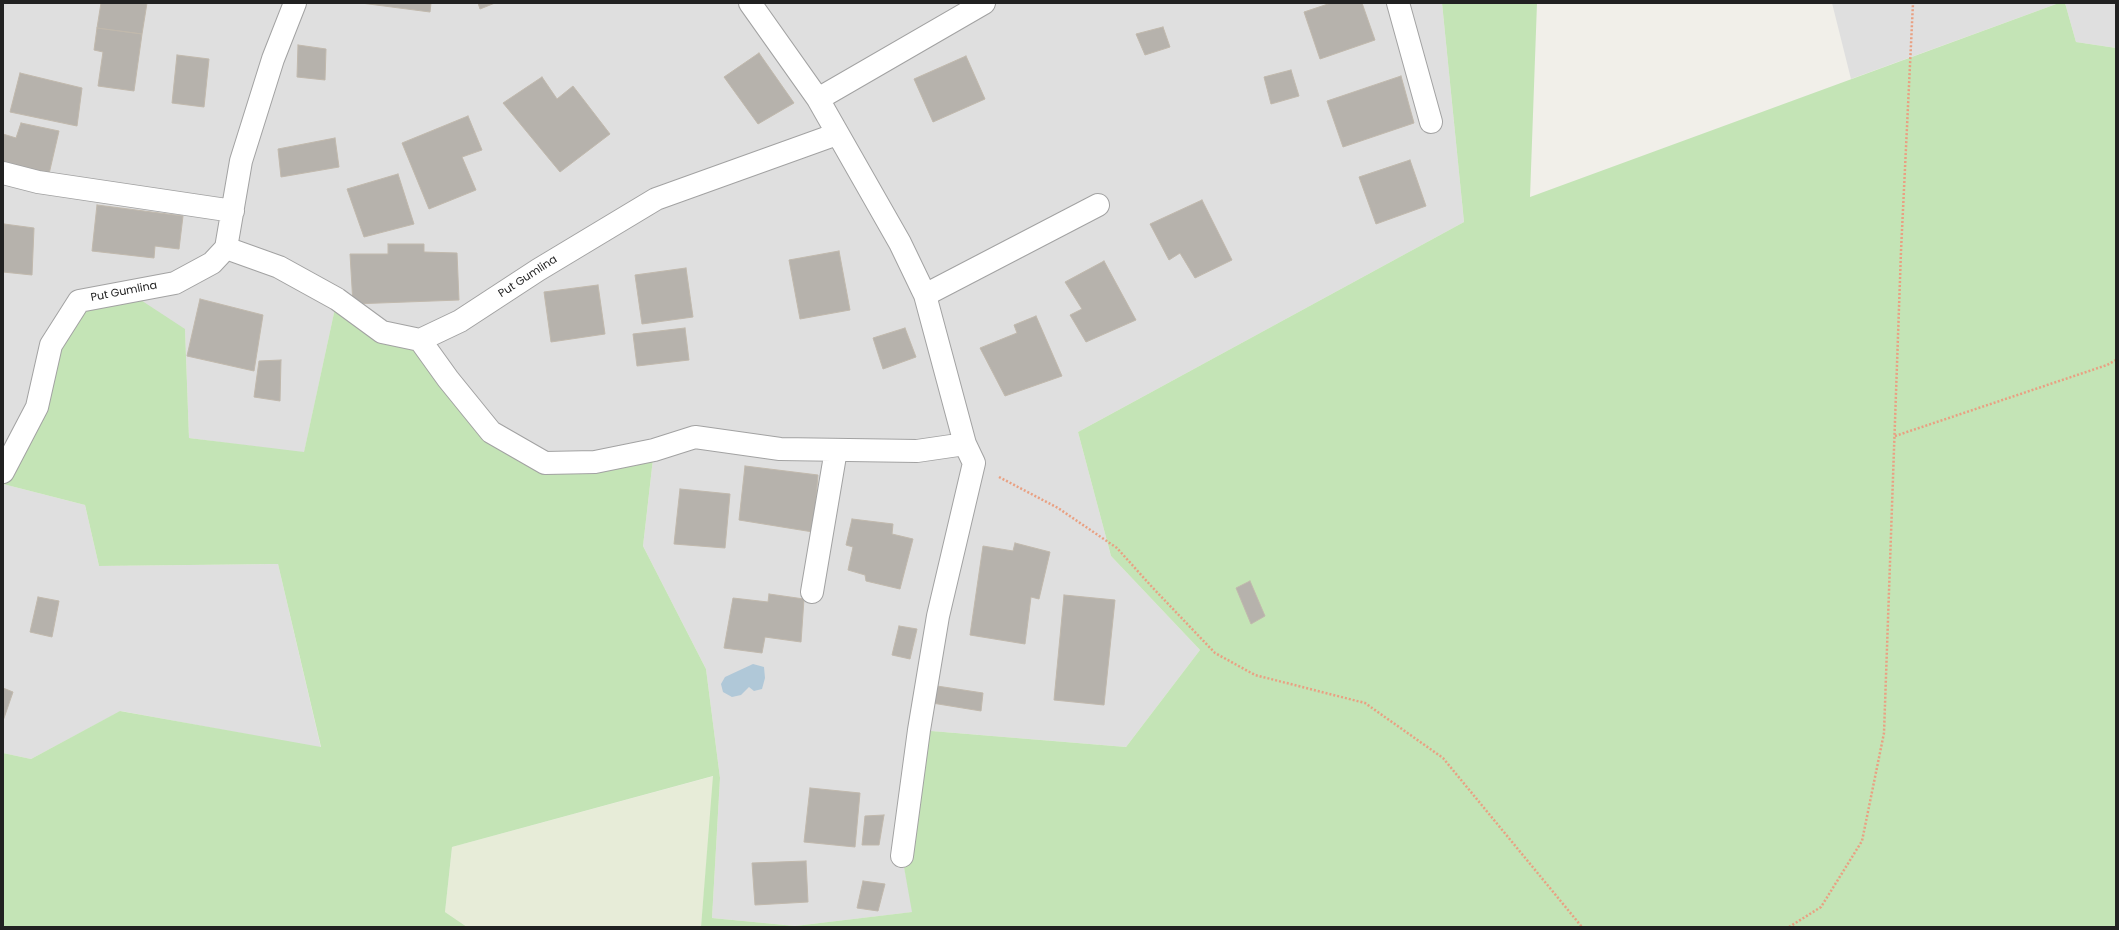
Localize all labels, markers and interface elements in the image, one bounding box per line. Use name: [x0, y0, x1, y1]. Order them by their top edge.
street label: Put Gumlina: [496, 253, 560, 301]
street label: Put Gumlina: [90, 279, 158, 305]

